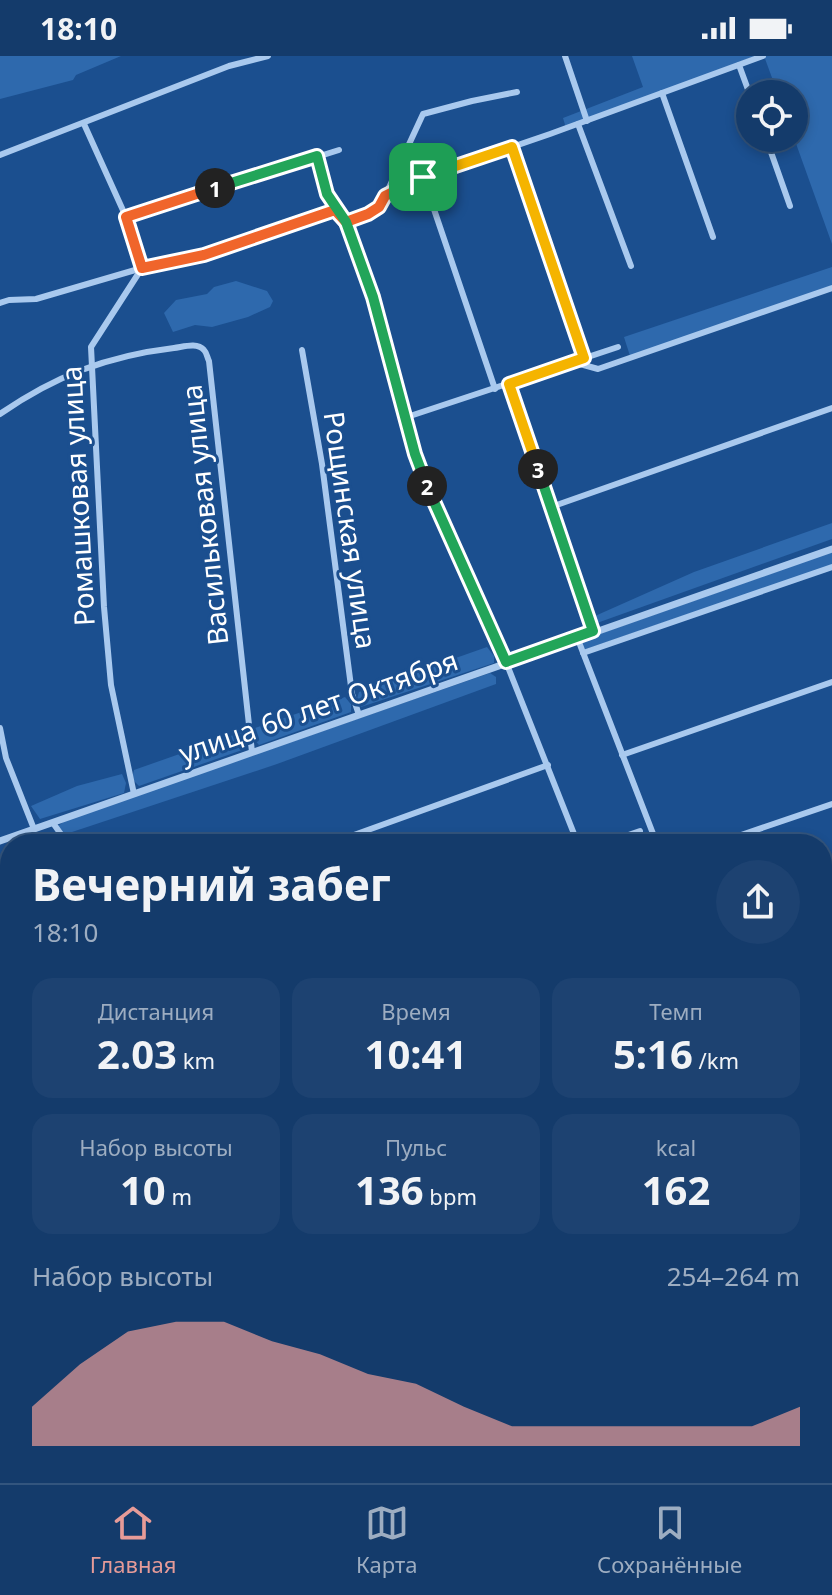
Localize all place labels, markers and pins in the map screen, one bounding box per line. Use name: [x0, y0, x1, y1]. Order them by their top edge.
pin: [389, 143, 457, 211]
pin: 1: [195, 168, 235, 208]
pin: 3: [518, 449, 558, 489]
pin: 2: [407, 466, 447, 506]

